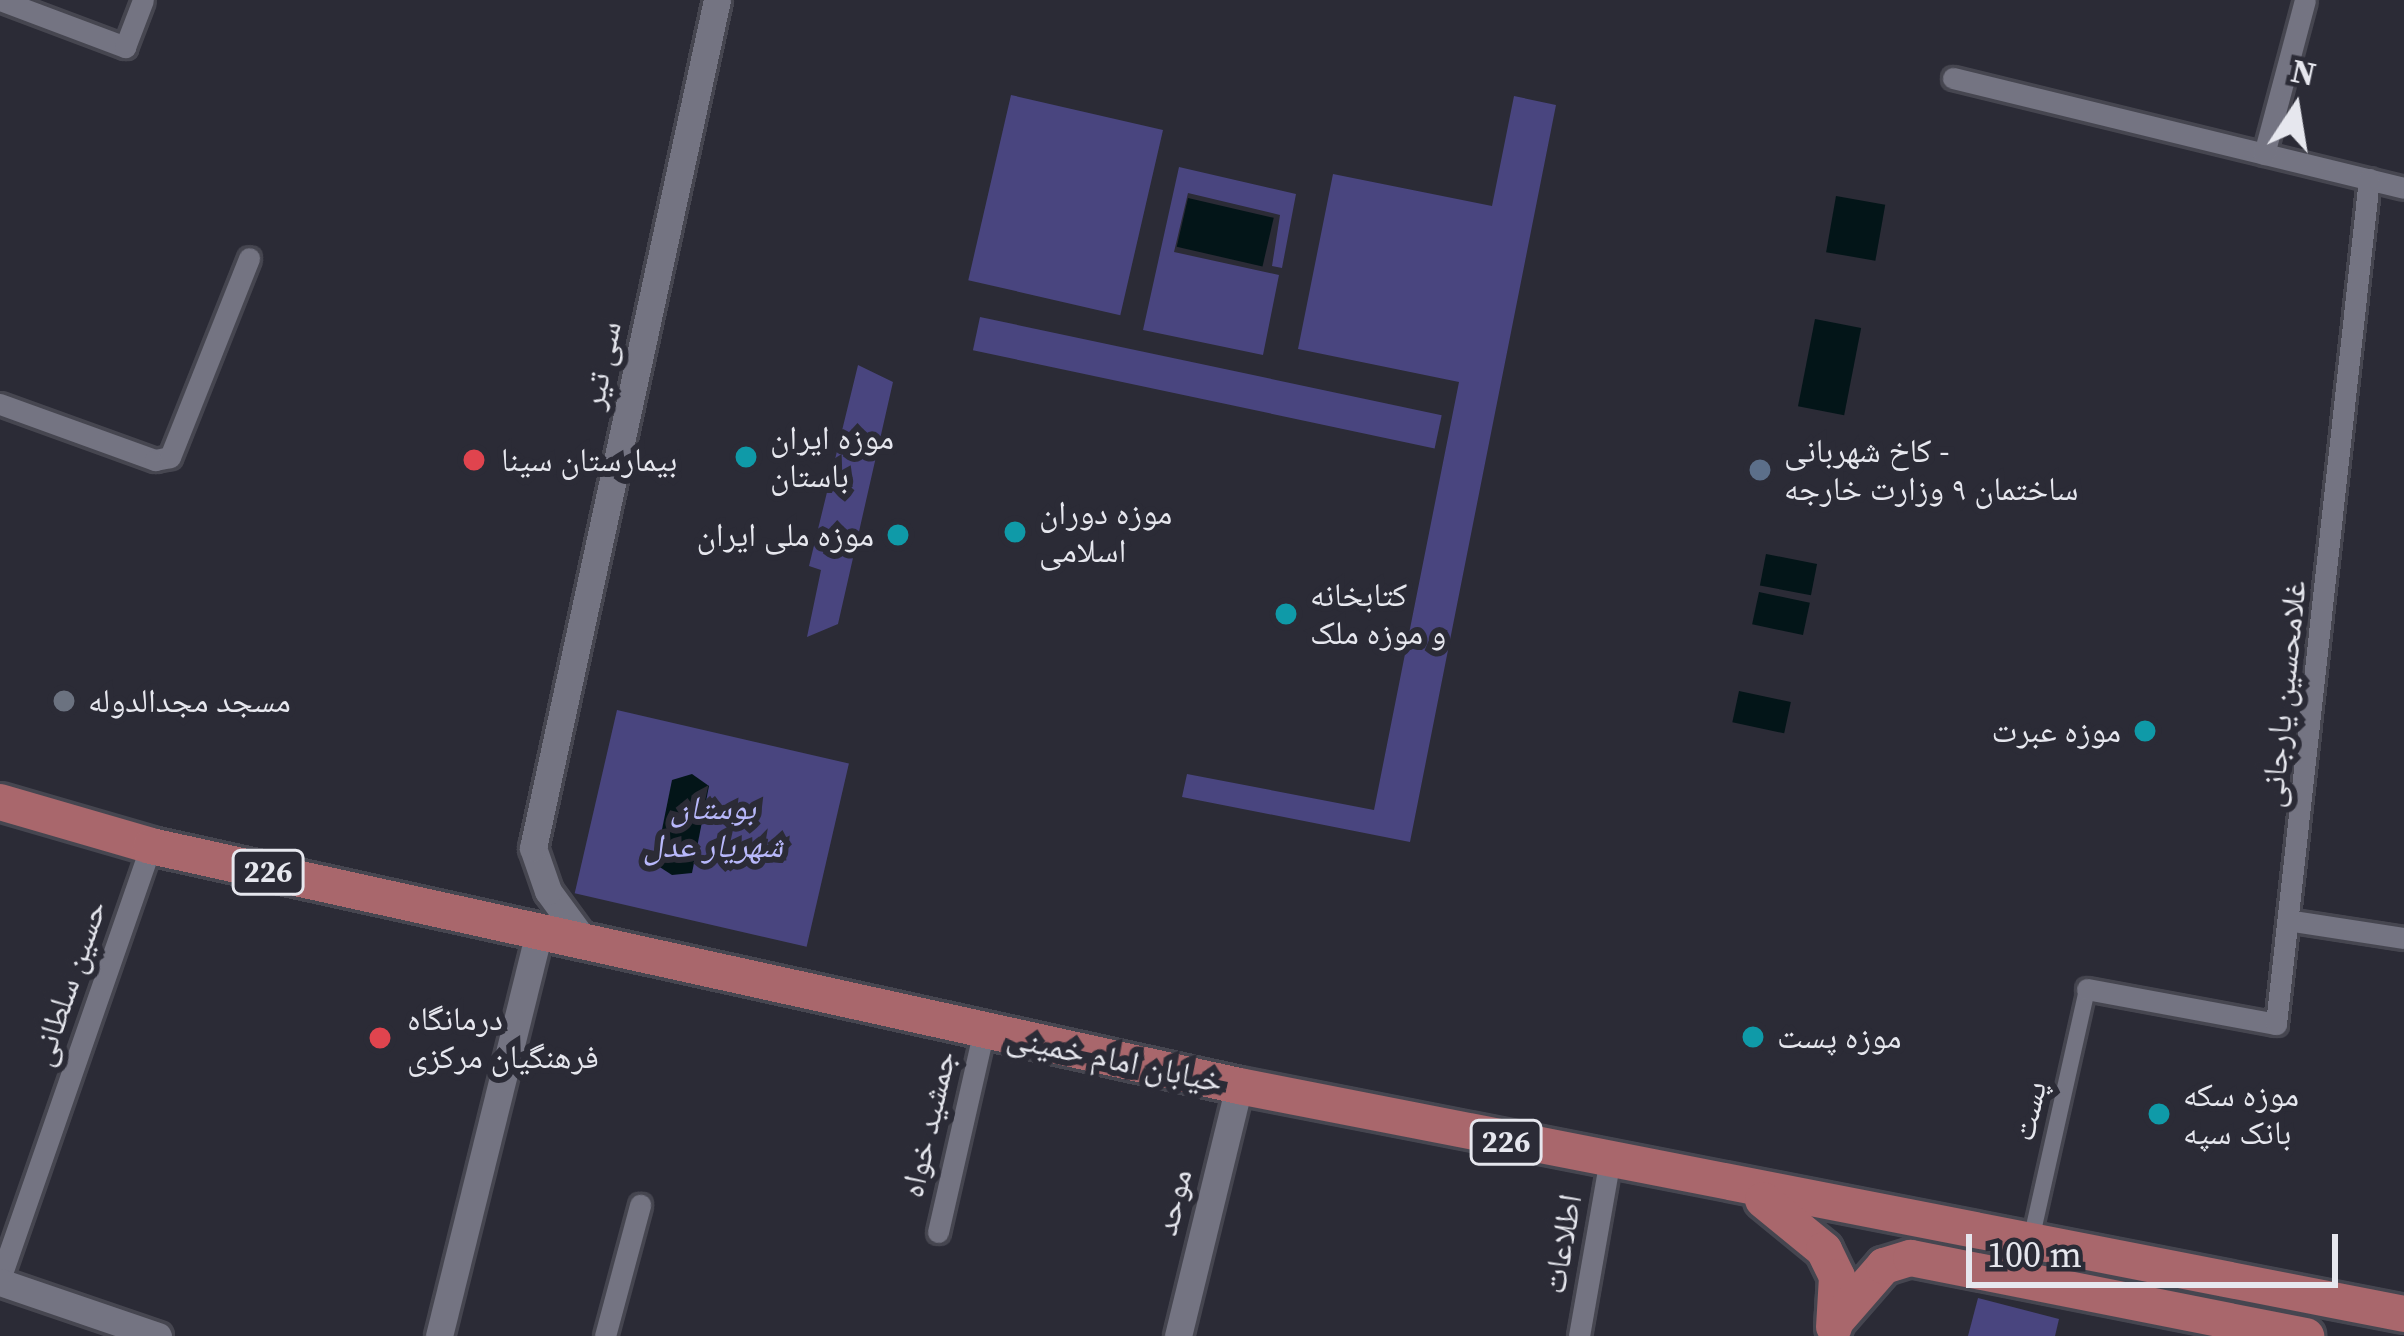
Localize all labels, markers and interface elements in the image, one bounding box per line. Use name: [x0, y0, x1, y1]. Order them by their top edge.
north arrow: [2236, 48, 2356, 168]
text: N: [2287, 48, 2320, 97]
street label: سی تیر: [572, 318, 630, 412]
place label: موزه ایران باستان: [770, 418, 894, 496]
place label: کاخ شهربانی - ساختمان ۹ وزارت خارجه: [1784, 431, 2078, 509]
place label: بیمارستان سینا: [501, 440, 677, 480]
marker: بیمارستان سینا: [458, 444, 490, 476]
marker: موزه ایران باستان: [733, 444, 759, 470]
marker: کاخ شهربانی - ساختمان ۹ وزارت خارجه: [1747, 457, 1773, 483]
place label: موزه دوران اسلامی: [1039, 493, 1172, 571]
place label: موزه ملی ایران: [696, 515, 874, 555]
marker: موزه دوران اسلامی: [1002, 519, 1028, 545]
marker: موزه ملی ایران: [885, 522, 911, 548]
place label: کتابخانه و موزه ملک: [1310, 575, 1446, 653]
street label: غلامحسین یارجانی: [2251, 579, 2315, 809]
marker: کتابخانه و موزه ملک: [1273, 601, 1299, 627]
place label: مسجد مجدالدوله: [88, 681, 291, 721]
marker: مسجد مجدالدوله: [51, 688, 77, 714]
place label: موزه عبرت: [1992, 711, 2121, 751]
marker: موزه عبرت: [2132, 718, 2158, 744]
park label: بوستان شهریار عدل: [643, 788, 783, 866]
road number: 226: [229, 848, 307, 896]
street label: حسین سلطانی: [21, 895, 115, 1071]
place label: درمانگاه فرهنگیان مرکزی: [407, 999, 599, 1077]
street label: خیابان امام خمینی: [1004, 1017, 1226, 1101]
place label: موزه پست: [1777, 1017, 1902, 1057]
marker: درمانگاه فرهنگیان مرکزی: [364, 1022, 396, 1054]
marker: موزه پست: [1740, 1024, 1766, 1050]
street label: جمشید خواه: [892, 1047, 964, 1201]
place label: موزه سکه بانک سپه: [2183, 1075, 2299, 1153]
street label: پست: [2003, 1077, 2055, 1145]
marker: موزه سکه بانک سپه: [2146, 1101, 2172, 1127]
road number: 226: [1467, 1118, 1545, 1166]
street label: موحد: [1146, 1165, 1200, 1239]
street label: اطلاعات: [1534, 1191, 1590, 1297]
scale bar: [1972, 1210, 2344, 1284]
text: 100 m: [1987, 1230, 2082, 1279]

